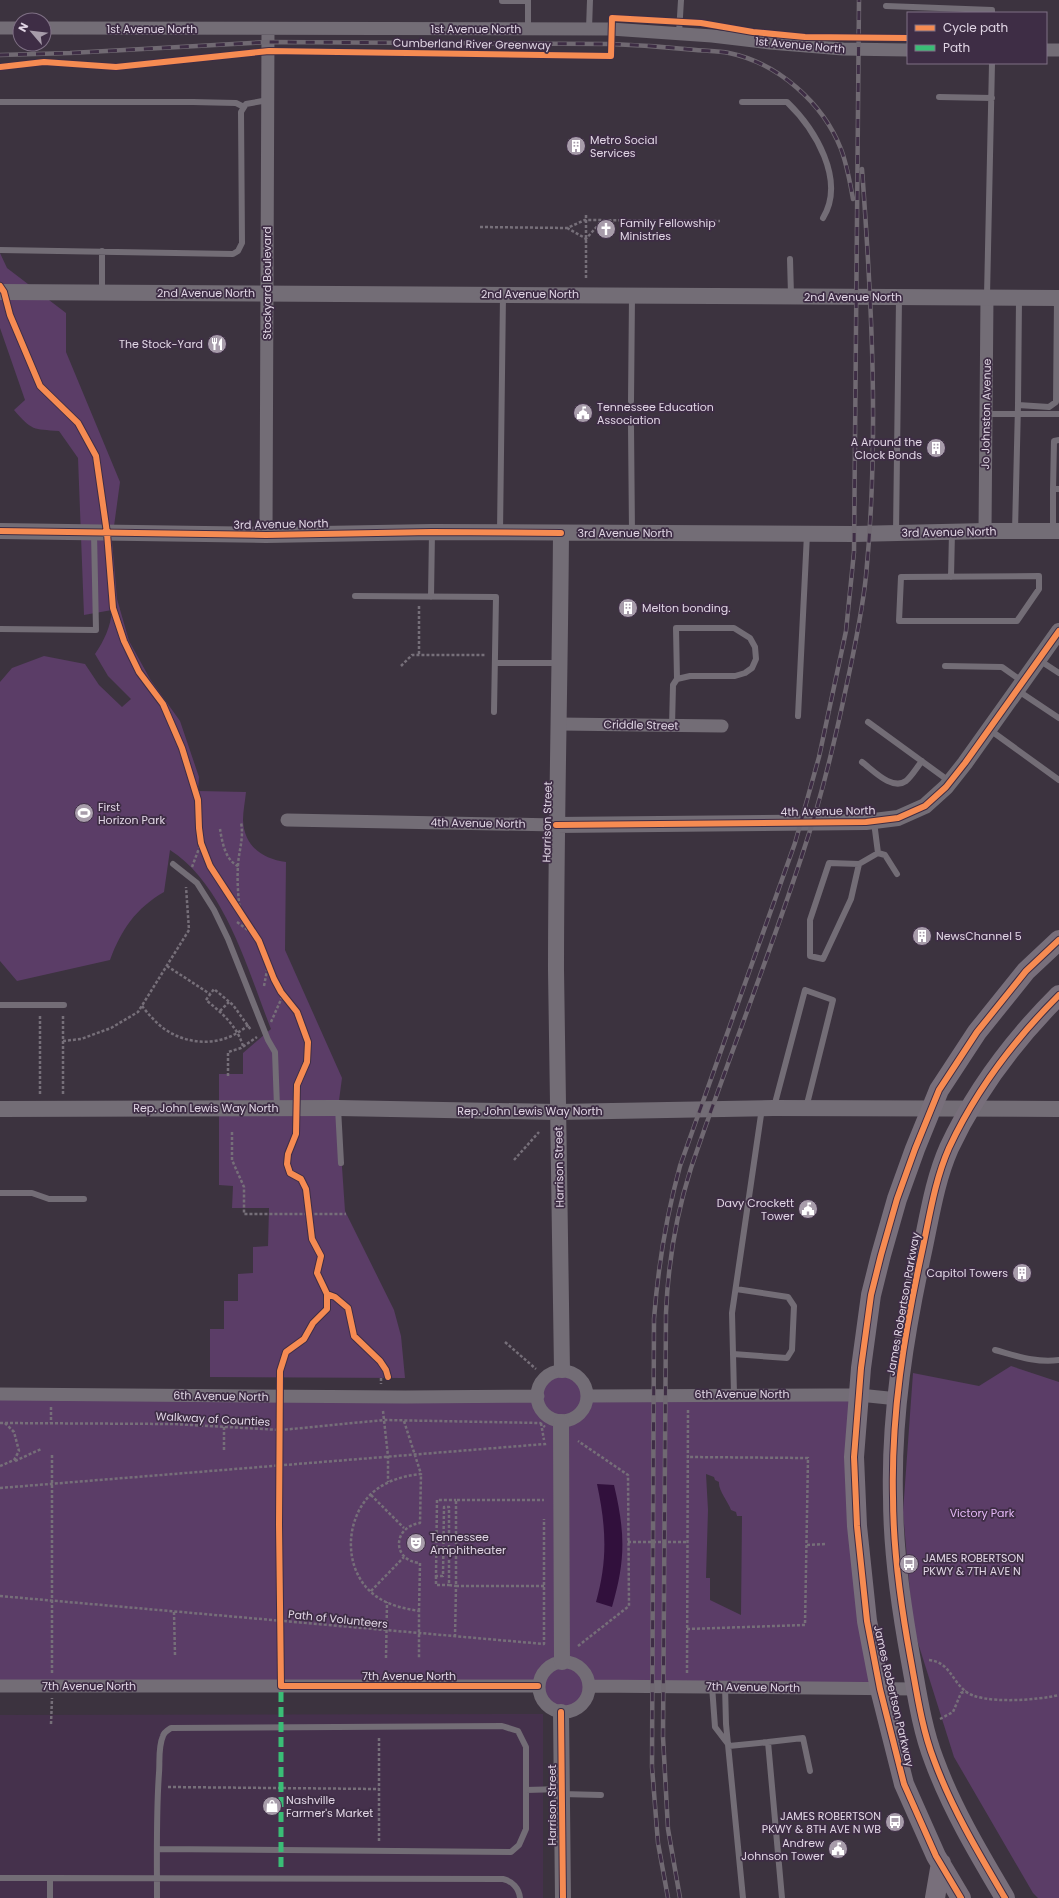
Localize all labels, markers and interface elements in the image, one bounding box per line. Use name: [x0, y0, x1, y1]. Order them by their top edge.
north arrow: [12, 12, 52, 52]
legend: [907, 12, 1047, 64]
text: Cycle path: [943, 19, 1008, 36]
text: N: [14, 20, 32, 35]
street label: 1st Avenue North: [107, 21, 197, 37]
street label: 1st Avenue North: [431, 21, 521, 37]
street label: 1st Avenue North: [754, 33, 846, 57]
street label: Cumberland River Greenway: [393, 35, 552, 53]
text: Path: [943, 39, 970, 56]
place label: Metro Social Services: [590, 132, 657, 161]
building icon: Metro Social Services: [565, 135, 587, 157]
place label: Family Fellowship Ministries: [620, 215, 716, 244]
church icon: Family Fellowship Ministries: [595, 218, 617, 240]
street label: Stockyard Boulevard: [259, 226, 275, 340]
street label: 2nd Avenue North: [157, 285, 255, 301]
street label: 2nd Avenue North: [481, 286, 579, 302]
street label: 2nd Avenue North: [804, 289, 902, 305]
restaurant icon: The Stock-Yard: [206, 333, 228, 355]
place label: The Stock-Yard: [119, 336, 203, 352]
street label: Jo Johnston Avenue: [977, 358, 995, 470]
place label: Tennessee Education Association: [597, 399, 714, 428]
public building icon: Tennessee Education Association: [572, 402, 594, 424]
place label: A Around the Clock Bonds: [851, 434, 922, 463]
building icon: A Around the Clock Bonds: [925, 437, 947, 459]
street label: 3rd Avenue North: [233, 515, 329, 533]
street label: 3rd Avenue North: [901, 523, 997, 541]
street label: 3rd Avenue North: [577, 525, 673, 541]
building icon: Melton bonding.: [617, 597, 639, 619]
place label: Melton bonding.: [642, 600, 730, 616]
street label: Criddle Street: [603, 716, 679, 734]
street label: Harrison Street: [538, 781, 556, 863]
place label: First Horizon Park: [98, 799, 165, 828]
sports icon: First Horizon Park: [73, 802, 95, 824]
street label: 4th Avenue North: [780, 802, 876, 820]
street label: 4th Avenue North: [430, 814, 526, 832]
building icon: NewsChannel 5: [911, 925, 933, 947]
place label: NewsChannel 5: [936, 928, 1022, 944]
street label: Rep. John Lewis Way North: [133, 1100, 279, 1116]
street label: Rep. John Lewis Way North: [457, 1103, 603, 1119]
street label: Harrison Street: [550, 1126, 568, 1208]
place label: Davy Crockett Tower: [717, 1195, 794, 1224]
public building icon: Davy Crockett Tower: [797, 1198, 819, 1220]
street label: James Robertson Parkway: [883, 1230, 924, 1377]
building icon: Capitol Towers: [1011, 1262, 1033, 1284]
place label: Capitol Towers: [927, 1265, 1008, 1281]
street label: 6th Avenue North: [694, 1386, 790, 1402]
street label: 6th Avenue North: [173, 1387, 269, 1405]
street label: Walkway of Counties: [155, 1408, 271, 1430]
park label: Victory Park: [950, 1505, 1015, 1521]
place label: Tennessee Amphitheater: [430, 1529, 506, 1558]
theatre icon: Tennessee Amphitheater: [405, 1532, 427, 1554]
place label: JAMES ROBERTSON PKWY & 7TH AVE N: [923, 1550, 1024, 1579]
bus stop icon: JAMES ROBERTSON PKWY & 7TH AVE N: [898, 1553, 920, 1575]
street label: Path of Volunteers: [287, 1606, 389, 1632]
street label: James Robertson Parkway: [870, 1623, 918, 1769]
street label: 7th Avenue North: [362, 1668, 456, 1684]
street label: 7th Avenue North: [42, 1678, 136, 1694]
street label: 7th Avenue North: [706, 1678, 800, 1696]
street label: Harrison Street: [544, 1765, 560, 1845]
place label: Nashville Farmer's Market: [286, 1792, 373, 1821]
shop icon: Nashville Farmer's Market: [261, 1795, 283, 1817]
place label: JAMES ROBERTSON PKWY & 8TH AVE N WB: [762, 1808, 881, 1837]
bus stop icon: JAMES ROBERTSON PKWY & 8TH AVE N WB: [884, 1811, 906, 1833]
place label: Andrew Johnson Tower: [741, 1835, 824, 1864]
public building icon: Andrew Johnson Tower: [827, 1838, 849, 1860]

